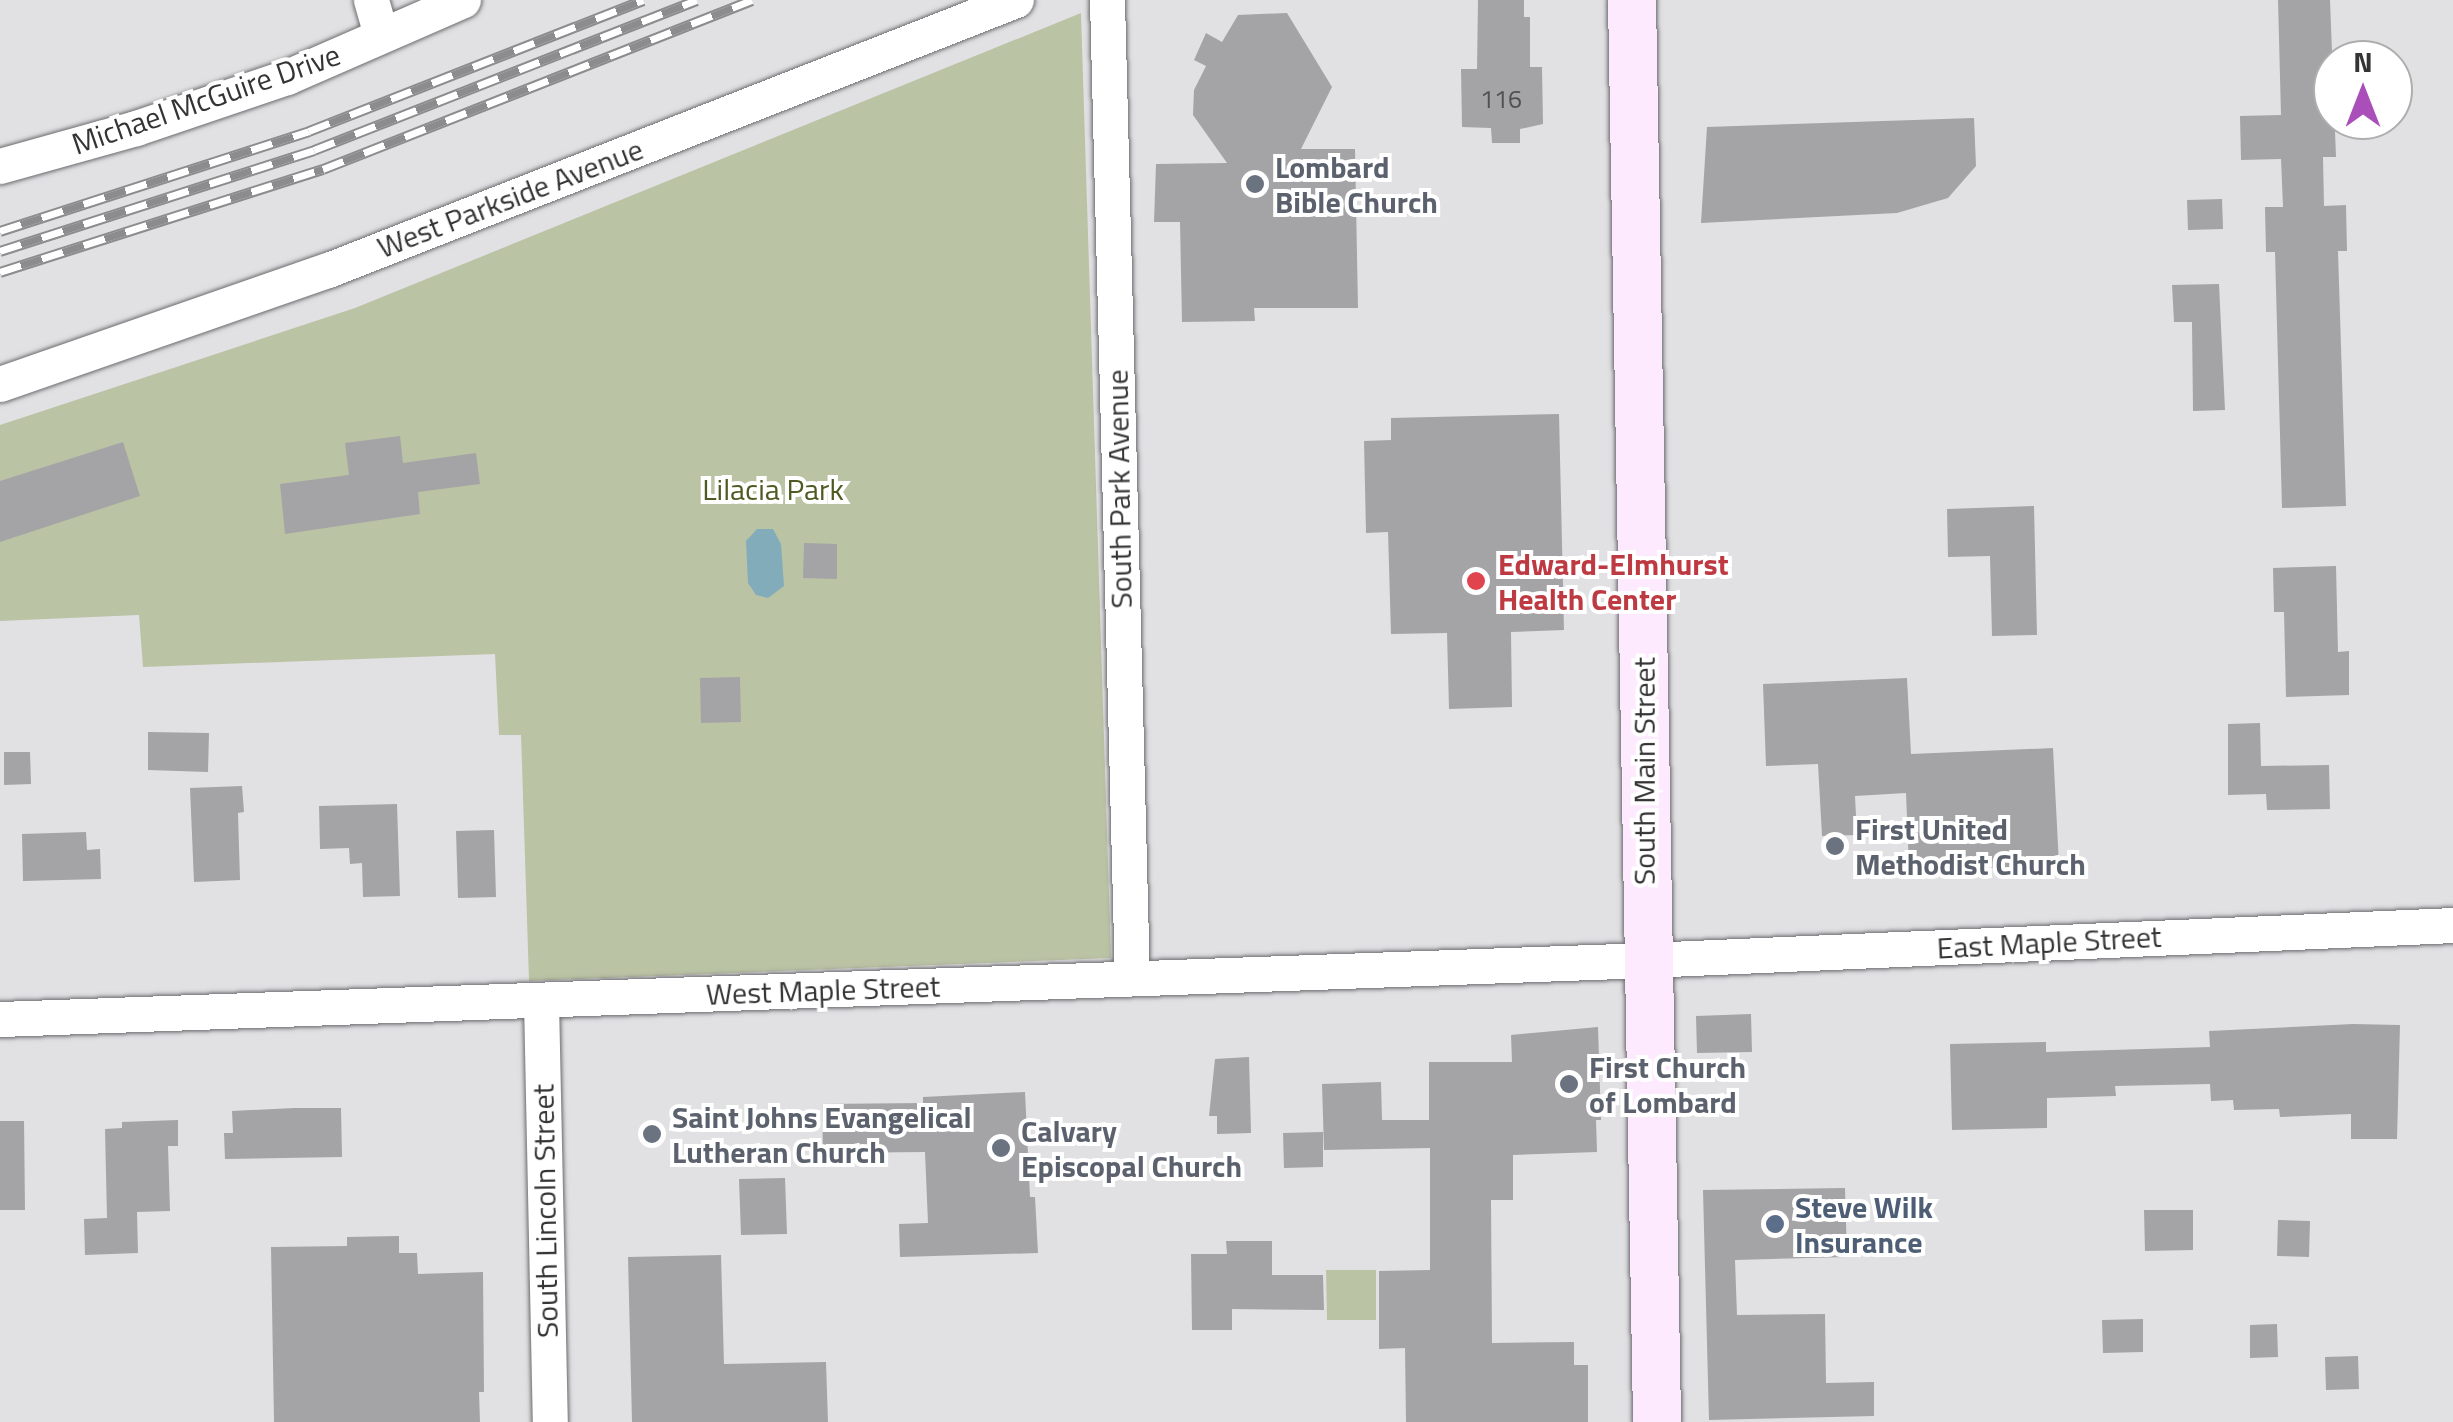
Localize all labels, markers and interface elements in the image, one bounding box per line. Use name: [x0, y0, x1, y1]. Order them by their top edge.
street label: Michael McGuire Drive: [67, 36, 345, 162]
north arrow: [2313, 40, 2413, 140]
text: N: [2353, 40, 2373, 83]
house number: 116: [1480, 84, 1522, 114]
street label: West Parkside Avenue: [372, 131, 648, 265]
place label: Lombard Bible Church: [1275, 149, 1438, 220]
marker: Lombard Bible Church: [1244, 173, 1266, 195]
street label: South Park Avenue: [1099, 369, 1139, 609]
park label: Lilacia Park: [702, 471, 844, 507]
place label: Edward-Elmhurst Health Center: [1498, 546, 1729, 616]
marker: Edward-Elmhurst Health Center: [1463, 568, 1489, 594]
street label: South Main Street: [1626, 657, 1662, 885]
place label: First United Methodist Church: [1855, 811, 2086, 882]
marker: First United Methodist Church: [1824, 835, 1846, 857]
street label: East Maple Street: [1936, 918, 2162, 966]
street label: West Maple Street: [705, 968, 941, 1012]
place label: First Church of Lombard: [1589, 1049, 1746, 1120]
marker: First Church of Lombard: [1558, 1073, 1580, 1095]
street label: South Lincoln Street: [525, 1084, 565, 1338]
place label: Saint Johns Evangelical Lutheran Church: [672, 1099, 972, 1170]
place label: Calvary Episcopal Church: [1021, 1113, 1242, 1184]
marker: Saint Johns Evangelical Lutheran Church: [641, 1123, 663, 1145]
marker: Calvary Episcopal Church: [990, 1137, 1012, 1159]
place label: Steve Wilk Insurance: [1795, 1189, 1933, 1260]
marker: Steve Wilk Insurance: [1764, 1213, 1786, 1235]

